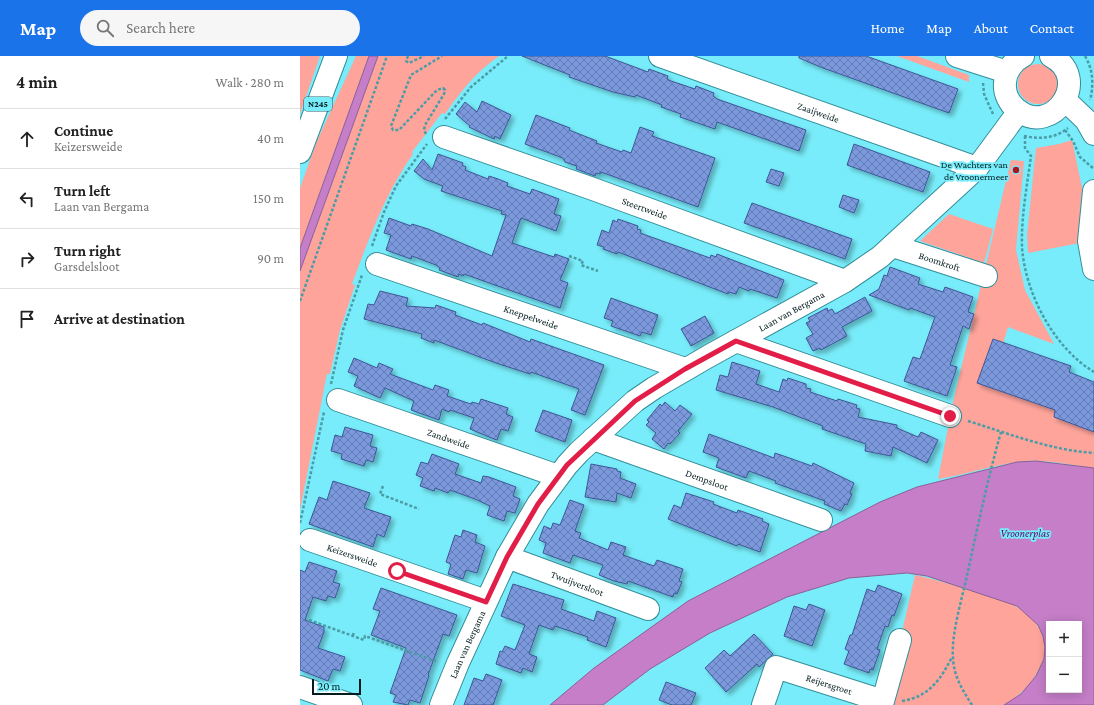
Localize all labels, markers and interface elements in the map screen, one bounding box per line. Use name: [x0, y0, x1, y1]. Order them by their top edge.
search box: [80, 10, 360, 46]
icon: search: [94, 17, 116, 39]
text: Map: [20, 18, 56, 39]
text: Search here: [126, 20, 195, 36]
text: Home: [871, 20, 904, 36]
text: Map: [926, 20, 952, 36]
text: About: [974, 20, 1008, 36]
text: Contact: [1030, 20, 1074, 36]
text: 4 min: [16, 73, 58, 92]
text: Walk · 280 m: [216, 75, 284, 90]
road number: N245: [304, 97, 332, 111]
street label: Zaaijweide: [796, 100, 841, 125]
text: Continue: [54, 123, 113, 139]
icon: ahead: [16, 128, 38, 150]
text: 40 m: [257, 131, 284, 146]
text: Keizersweide: [54, 139, 122, 154]
place label: De Wachters van de Vroonermeer: [941, 159, 1009, 182]
marker: De Wachters van de Vroonermeer: [1011, 165, 1021, 175]
text: Turn left: [54, 183, 110, 199]
icon: left: [16, 188, 38, 210]
text: 150 m: [253, 191, 284, 206]
street label: Steertweide: [621, 195, 670, 221]
text: Laan van Bergama: [54, 199, 149, 214]
text: Turn right: [54, 243, 121, 259]
icon: right: [16, 248, 38, 270]
street label: Boomkroft: [918, 249, 962, 273]
text: 90 m: [257, 251, 284, 266]
text: Garsdelsloot: [54, 259, 120, 274]
street label: Laan van Bergama: [756, 288, 826, 333]
street label: Kneppelweide: [503, 302, 561, 331]
icon: arrive: [16, 308, 38, 330]
text: Arrive at destination: [54, 311, 185, 327]
route end: [941, 407, 959, 425]
street label: Zandweide: [426, 426, 472, 451]
street label: Dempsloot: [684, 467, 730, 492]
water label: Vroonerplas: [1000, 527, 1050, 540]
street label: Keizersweide: [326, 541, 380, 569]
route start: [388, 562, 406, 580]
street label: Twuijversloot: [549, 568, 606, 598]
street label: Laan van Bergama: [447, 608, 487, 680]
map controls: [1046, 621, 1082, 693]
button: +: [1046, 621, 1082, 657]
button: −: [1046, 657, 1082, 693]
street label: Reijersgroet: [805, 671, 854, 697]
scale bar: [312, 677, 361, 696]
text: 20 m: [318, 680, 340, 692]

